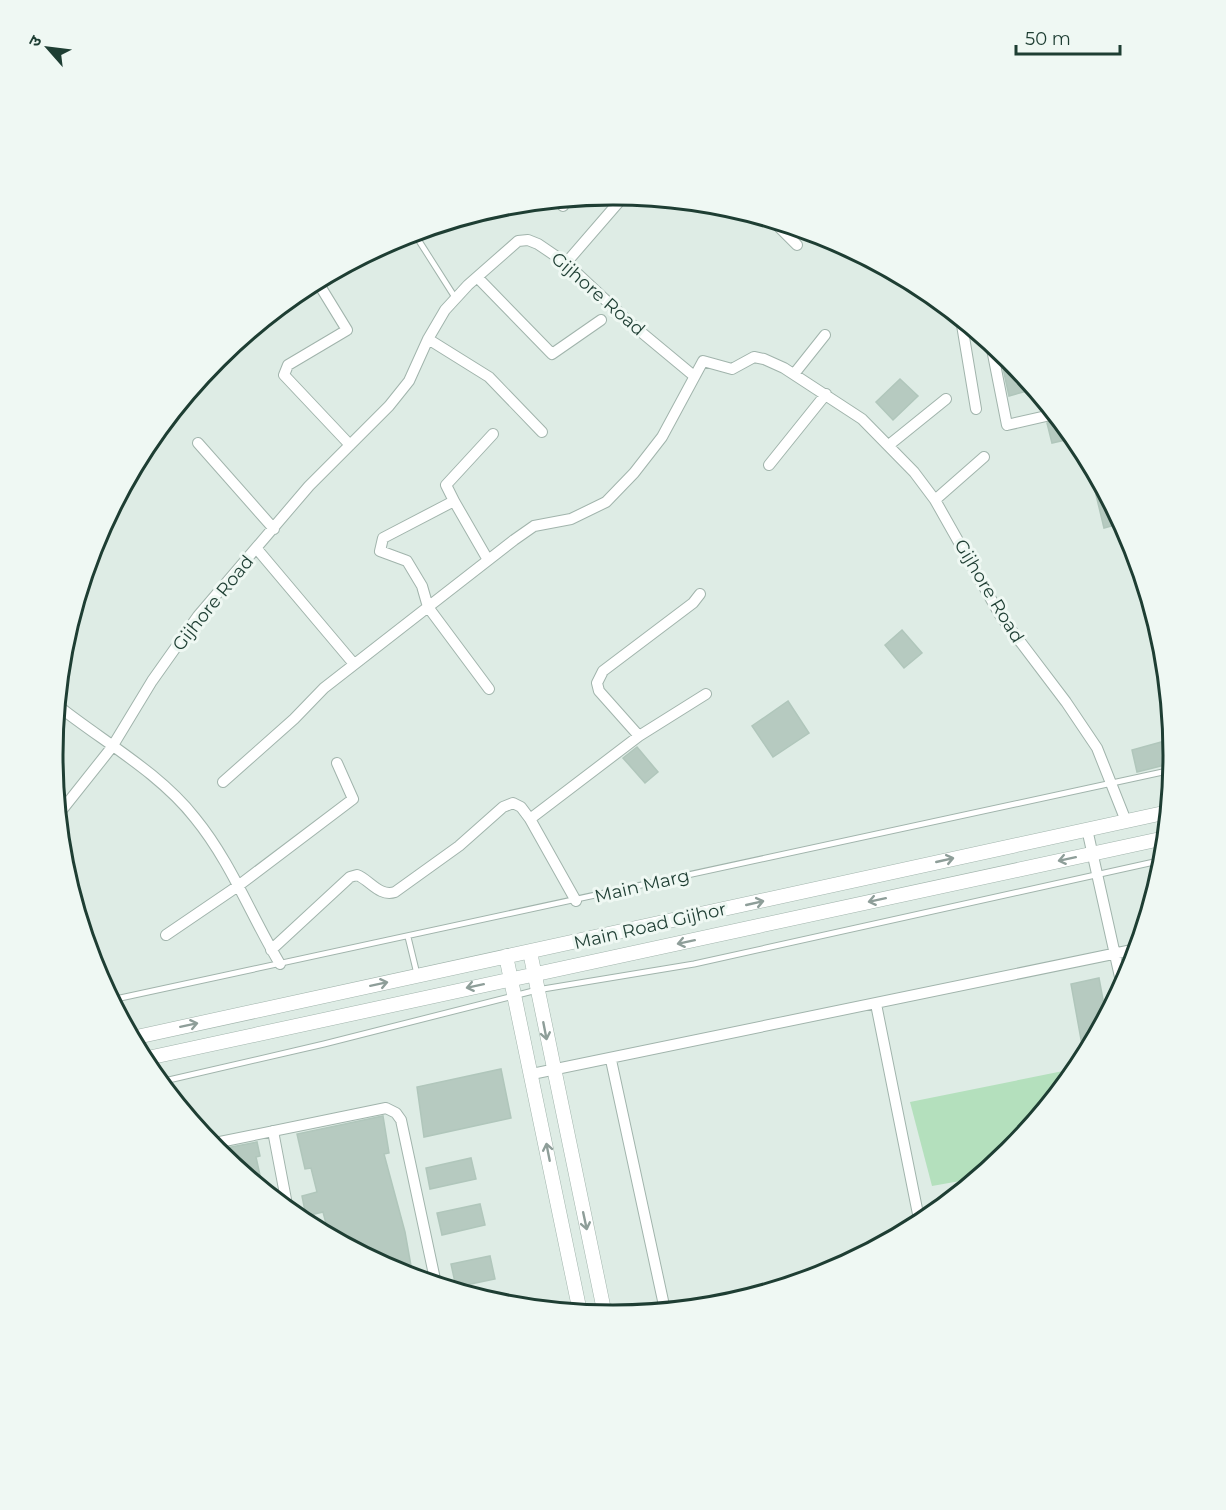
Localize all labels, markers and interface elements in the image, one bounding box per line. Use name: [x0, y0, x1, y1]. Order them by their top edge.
north arrow: [18, 18, 78, 78]
scale bar: [1016, 18, 1120, 56]
text: 50 m: [1025, 28, 1071, 50]
text: उ: [25, 32, 46, 50]
street label: Gijhore Road: [547, 247, 649, 341]
street label: Gijhore Road: [949, 535, 1029, 647]
street label: Gijhore Road: [168, 551, 258, 655]
one-way arrow: [935, 854, 954, 866]
one-way arrow: [1058, 854, 1077, 865]
street label: Main Marg: [592, 864, 692, 908]
one-way arrow: [867, 895, 886, 907]
one-way arrow: [745, 896, 764, 908]
street label: Main Road Gijhor: [572, 898, 728, 954]
one-way arrow: [677, 936, 696, 948]
one-way arrow: [369, 978, 389, 989]
one-way arrow: [465, 981, 484, 993]
one-way arrow: [179, 1019, 198, 1031]
one-way arrow: [540, 1020, 551, 1040]
one-way arrow: [542, 1143, 553, 1162]
one-way arrow: [580, 1211, 591, 1231]

